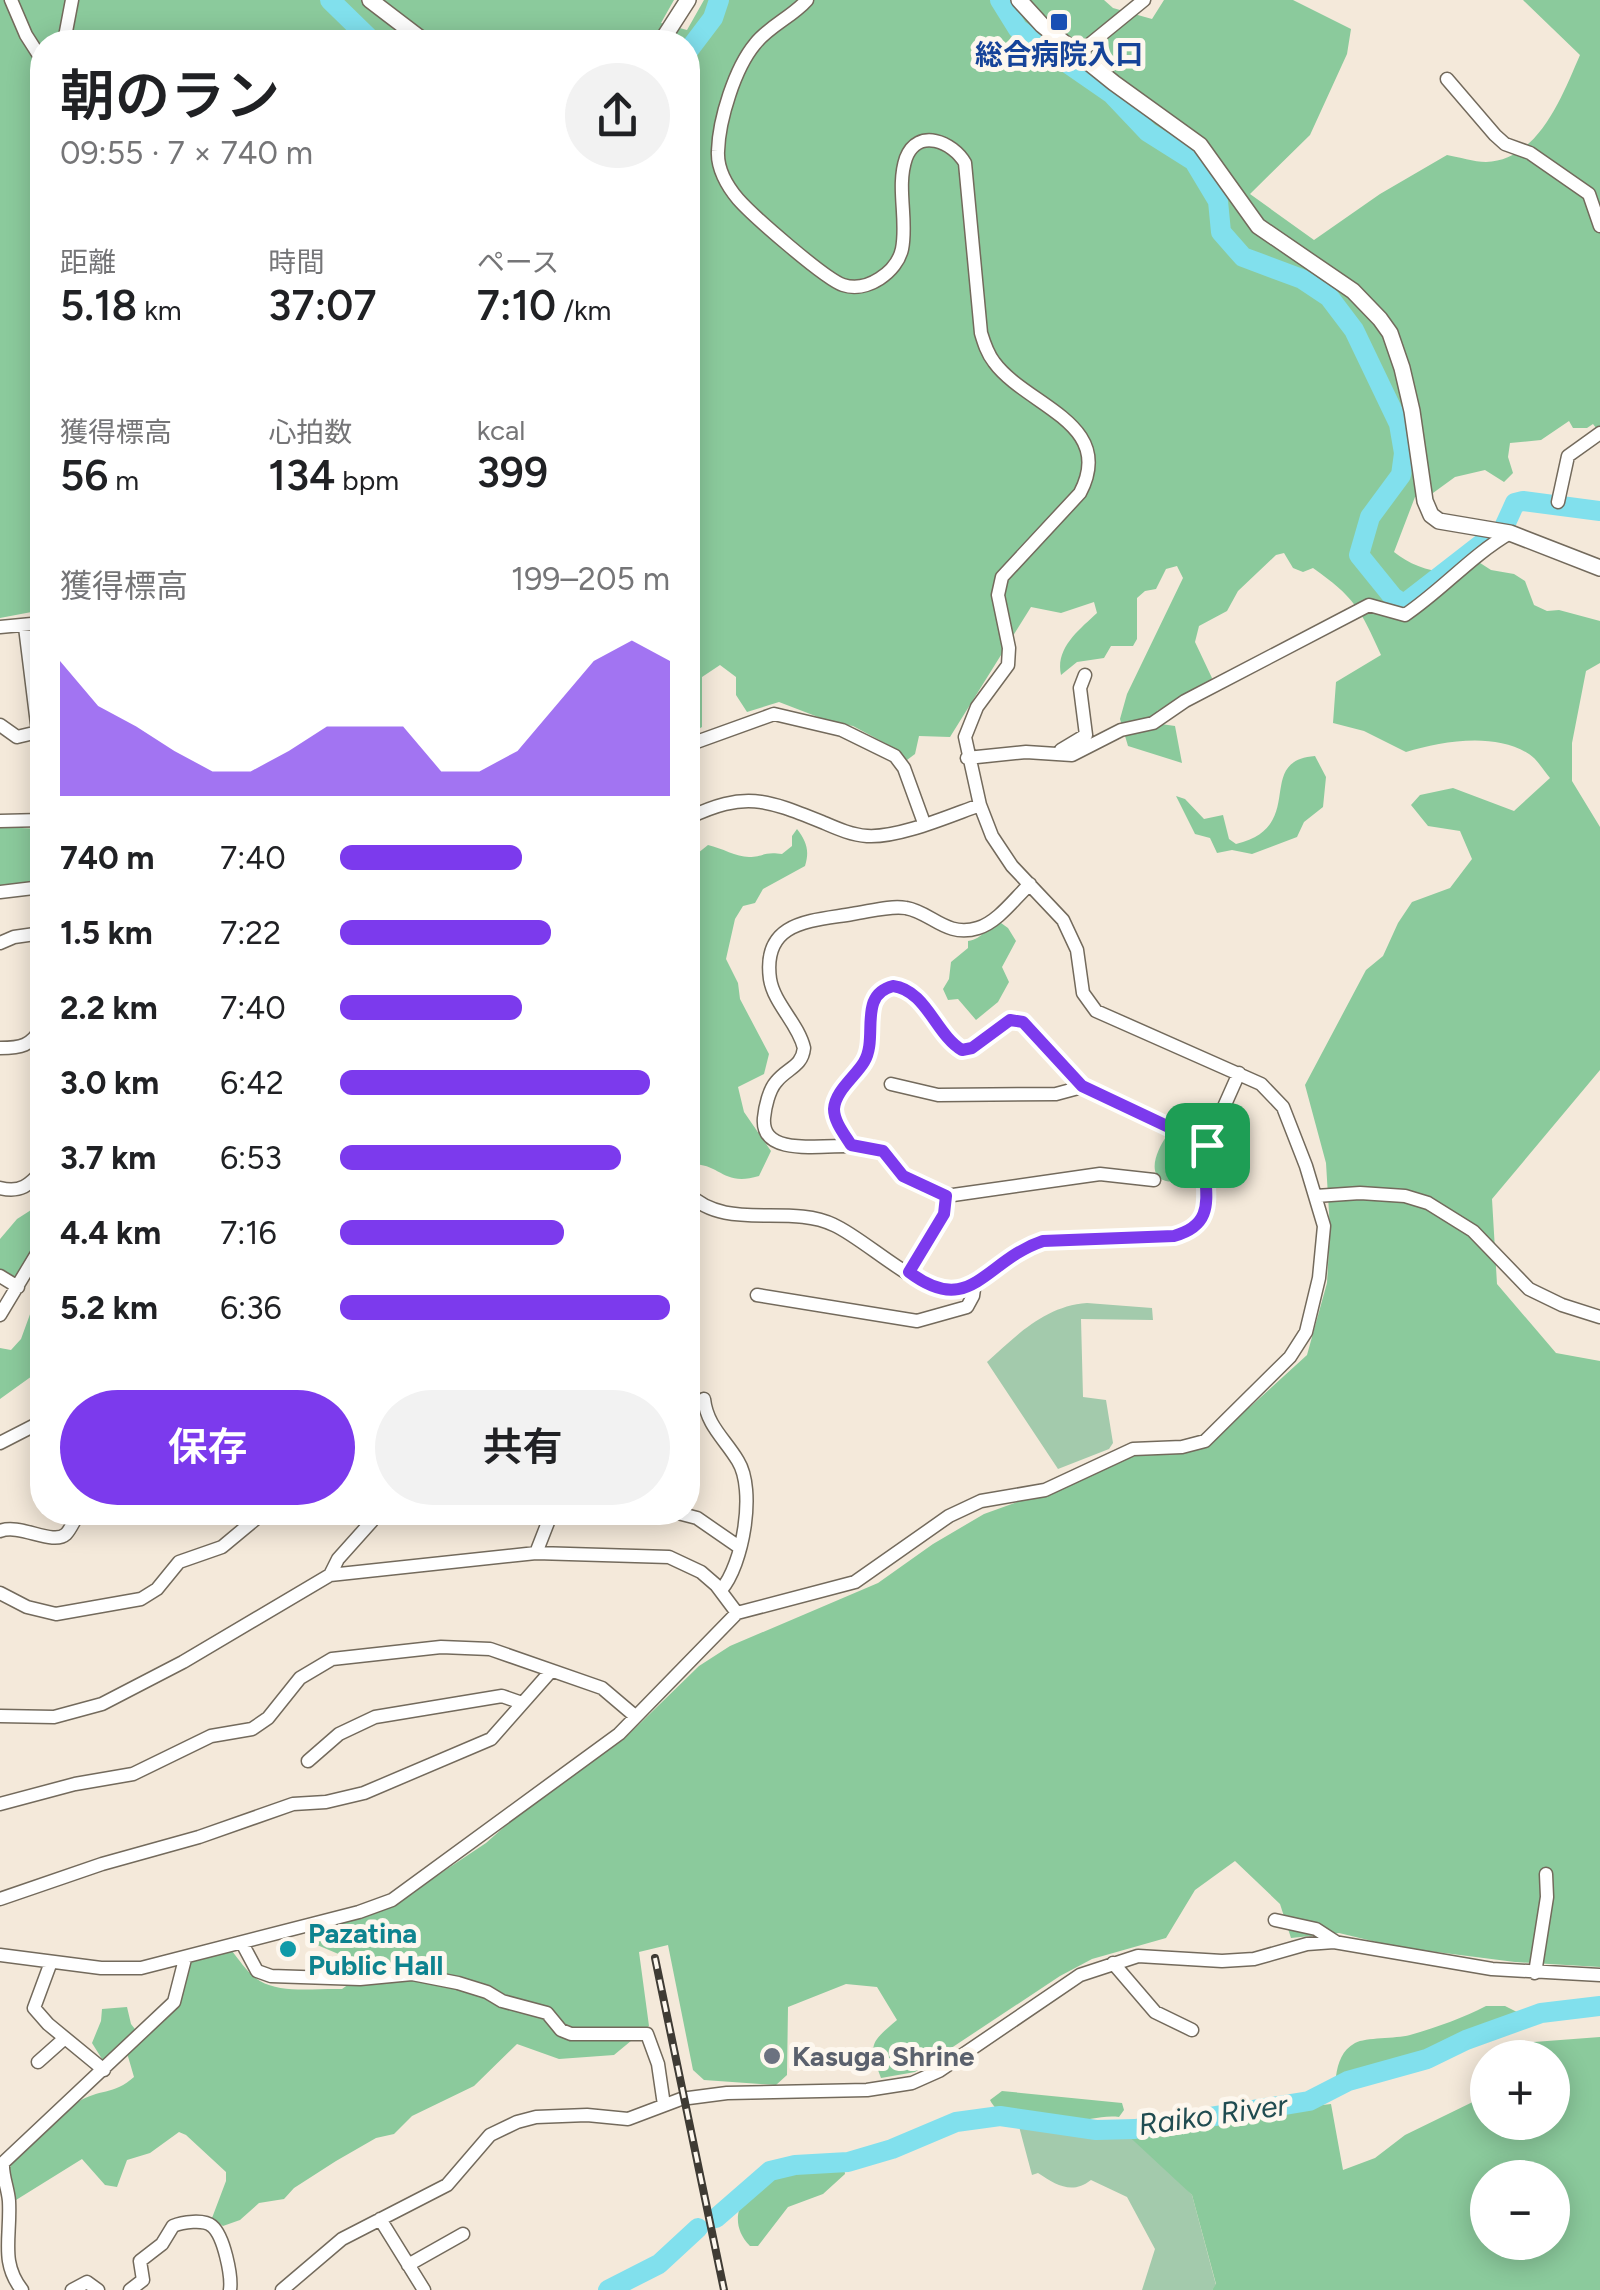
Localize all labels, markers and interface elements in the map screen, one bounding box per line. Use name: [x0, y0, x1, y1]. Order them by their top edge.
marker: 総合病院入口: [1048, 11, 1070, 33]
place label: 総合病院入口: [975, 37, 1143, 71]
text: 朝のラン: [60, 63, 280, 129]
button: share: [565, 63, 670, 168]
text: 09:55 · 7 × 740 m: [60, 134, 313, 172]
text: 距離: [60, 245, 116, 279]
text: 時間: [268, 245, 324, 279]
text: ペース: [477, 245, 559, 279]
text: 5.18: [60, 280, 137, 331]
text: 37:07: [268, 280, 376, 331]
text: 7:10: [477, 280, 556, 331]
text: km: [137, 293, 182, 327]
text: /km: [556, 293, 611, 327]
text: kcal: [477, 413, 526, 447]
text: 獲得標高: [60, 415, 172, 449]
text: 心拍数: [268, 415, 352, 449]
text: 399: [477, 447, 548, 498]
text: 56: [60, 450, 108, 501]
text: 134: [268, 450, 335, 501]
text: m: [108, 463, 139, 497]
text: bpm: [335, 463, 399, 497]
text: 199–205 m: [511, 560, 670, 598]
text: 獲得標高: [60, 567, 188, 605]
text: 740 m: [60, 839, 154, 877]
text: 7:40: [220, 839, 286, 877]
text: 1.5 km: [60, 914, 153, 952]
text: 7:22: [220, 914, 281, 952]
text: 2.2 km: [60, 989, 158, 1027]
text: 7:40: [220, 989, 286, 1027]
text: 3.0 km: [60, 1064, 159, 1102]
text: 6:42: [220, 1064, 284, 1102]
pin: [1165, 1103, 1250, 1188]
icon: arrive: [1180, 1118, 1235, 1173]
text: 3.7 km: [60, 1139, 156, 1177]
text: 6:53: [220, 1139, 282, 1177]
text: 4.4 km: [60, 1214, 161, 1252]
text: 7:16: [220, 1214, 277, 1252]
text: 5.2 km: [60, 1289, 158, 1327]
text: 6:36: [220, 1289, 282, 1327]
button: 保存: [60, 1390, 355, 1505]
button: 共有: [375, 1390, 670, 1505]
place label: Pazatina Public Hall: [308, 1916, 443, 1982]
marker: Pazatina Public Hall: [277, 1938, 299, 1960]
place label: Kasuga Shrine: [792, 2039, 974, 2073]
map controls: [1470, 2040, 1570, 2260]
button: +: [1470, 2040, 1570, 2140]
marker: Kasuga Shrine: [761, 2045, 783, 2067]
water label: Raiko River: [1136, 2085, 1292, 2143]
button: −: [1470, 2160, 1570, 2260]

